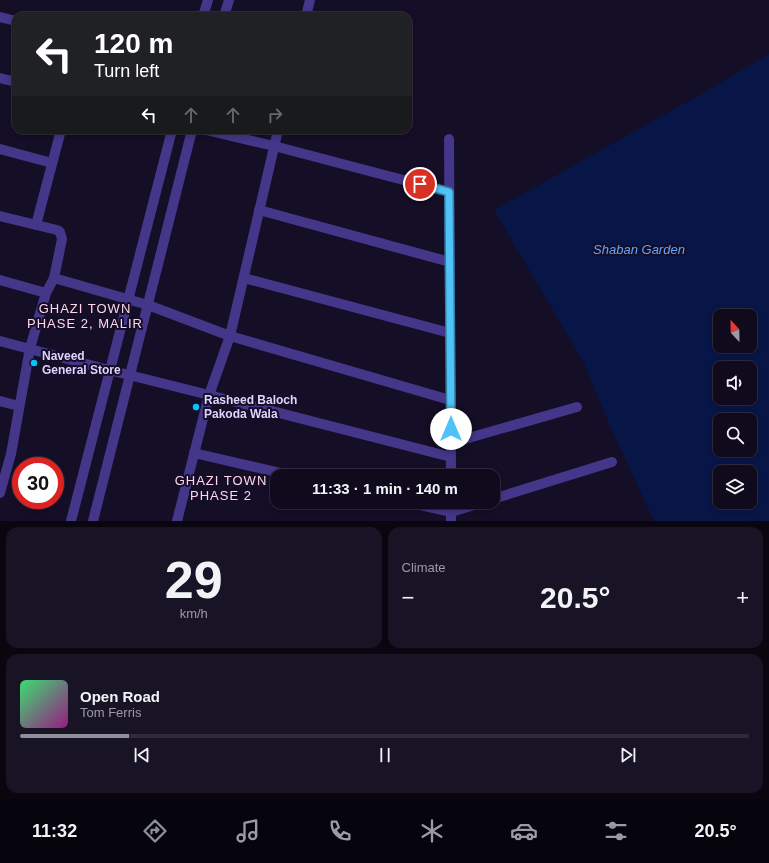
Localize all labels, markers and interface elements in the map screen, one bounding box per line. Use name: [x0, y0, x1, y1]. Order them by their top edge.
icon: left: [28, 28, 80, 80]
text: 120 m: [94, 28, 173, 59]
text: Turn left: [94, 61, 159, 81]
icon: left: [138, 104, 160, 126]
icon: ahead: [180, 104, 202, 126]
icon: ahead: [222, 104, 244, 126]
icon: right: [264, 104, 286, 126]
pin: [403, 167, 437, 201]
icon: arrive: [409, 173, 431, 195]
water label: Shaban Garden: [593, 242, 685, 257]
district label: GHAZI TOWN PHASE 2, MALIR: [27, 301, 143, 331]
north arrow: [713, 309, 757, 353]
map controls: [713, 309, 757, 509]
place label: Naveed General Store: [42, 349, 121, 377]
marker: Naveed General Store: [29, 358, 39, 368]
button: sound: [713, 361, 757, 405]
place label: Rasheed Baloch Pakoda Wala: [204, 393, 297, 421]
marker: Rasheed Baloch Pakoda Wala: [191, 402, 201, 412]
position arrow: [430, 408, 472, 450]
button: search: [713, 413, 757, 457]
speed limit sign: 30: [12, 457, 64, 509]
button: layers: [713, 465, 757, 509]
district label: GHAZI TOWN PHASE 2: [175, 473, 267, 503]
text: 11:33 · 1 min · 140 m: [312, 480, 458, 497]
text: 29: [165, 551, 223, 609]
text: Climate: [402, 560, 446, 575]
text: 20.5°: [540, 581, 610, 614]
text: −: [402, 585, 414, 610]
text: +: [736, 585, 749, 610]
text: km/h: [180, 606, 208, 621]
text: Open Road: [80, 688, 160, 705]
text: Tom Ferris: [80, 705, 141, 720]
icon: previous: [131, 744, 153, 766]
icon: pause: [374, 744, 396, 766]
icon: next: [617, 744, 639, 766]
icon: directions: [141, 817, 169, 845]
icon: music: [234, 817, 262, 845]
icon: phone: [326, 817, 354, 845]
icon: climate: [418, 817, 446, 845]
icon: car: [510, 817, 538, 845]
icon: filters: [602, 817, 630, 845]
text: 11:32: [32, 821, 77, 841]
text: 20.5°: [695, 821, 737, 841]

